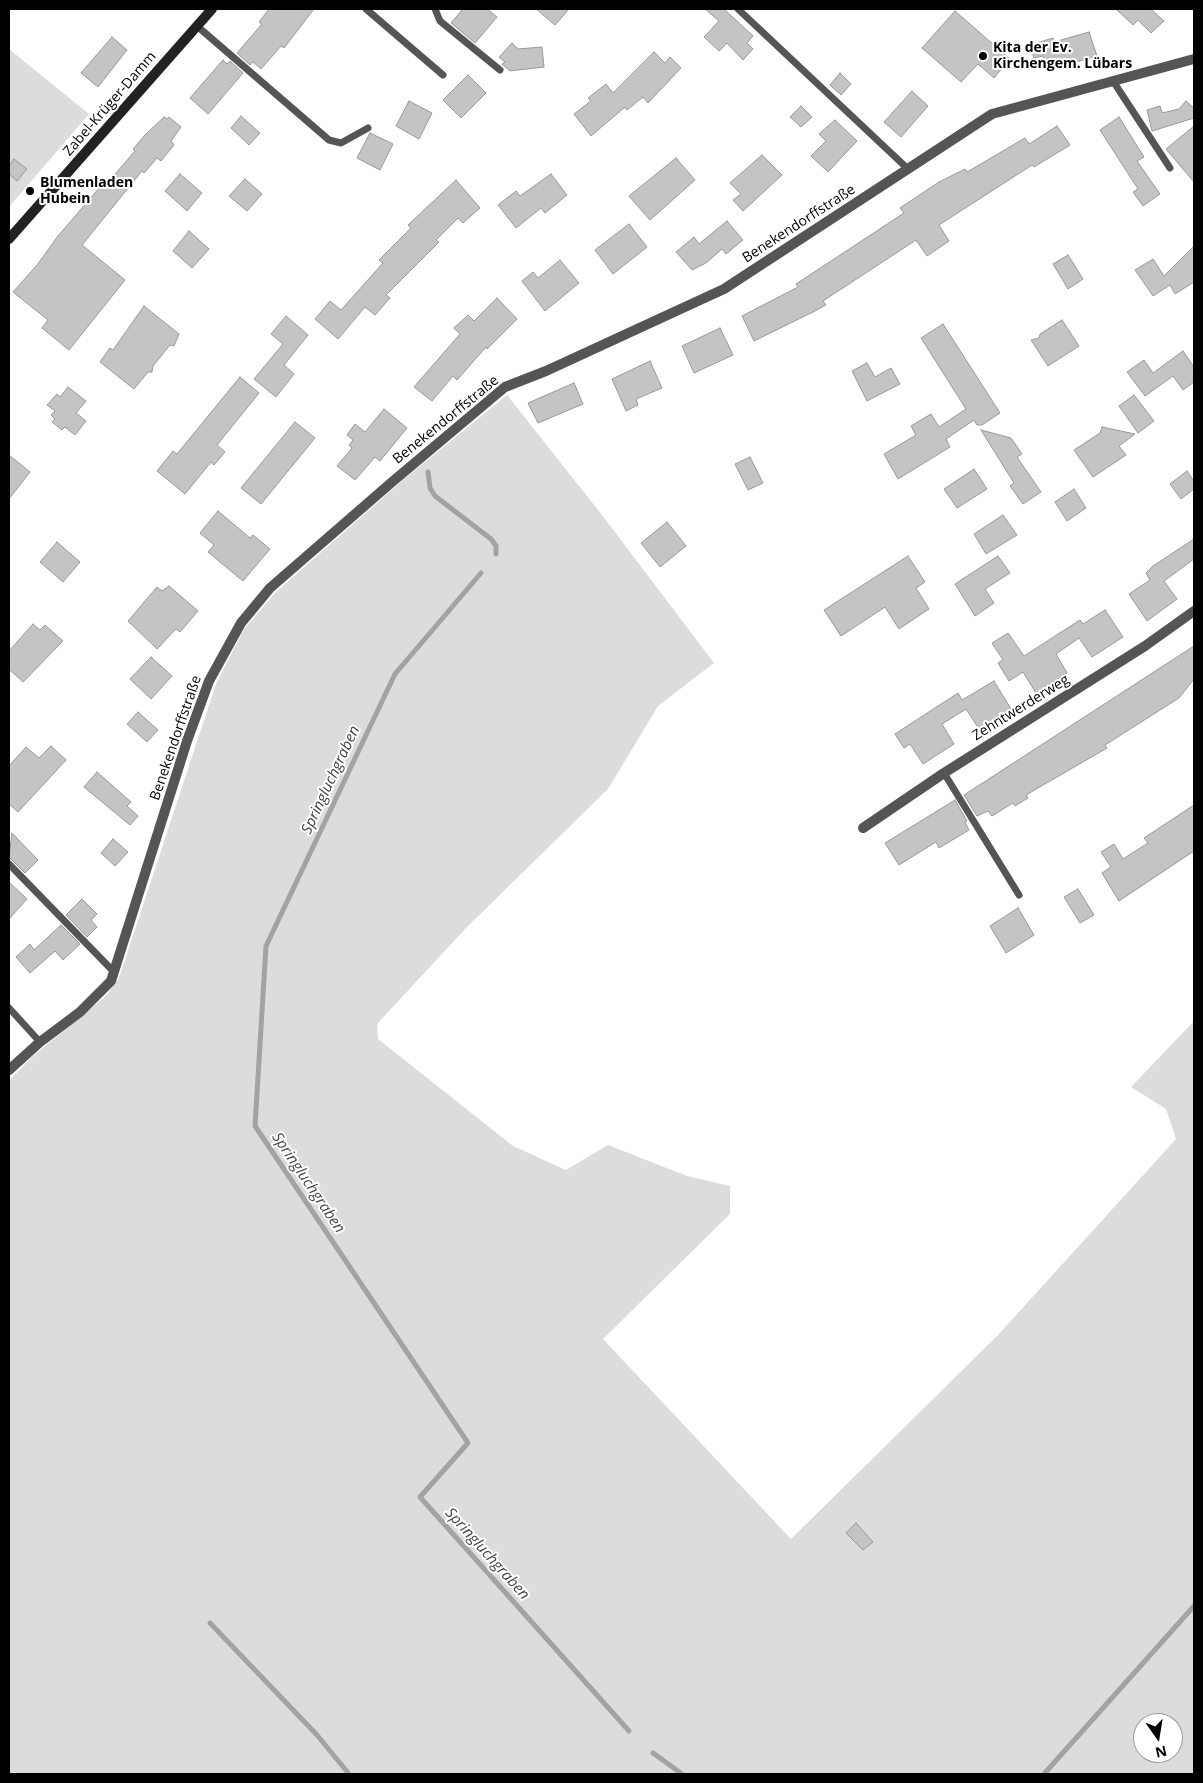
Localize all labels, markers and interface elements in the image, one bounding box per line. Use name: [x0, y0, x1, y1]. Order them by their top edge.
place label: Kita der Ev. Kirchengem. Lübars: [993, 40, 1132, 72]
street label: Zabel-Krüger-Damm: [60, 48, 160, 160]
marker: Kita der Ev. Kirchengem. Lübars: [977, 50, 989, 62]
place label: Blumenladen Hubein: [40, 175, 133, 208]
street label: Benekendorffstraße: [739, 181, 859, 267]
marker: Blumenladen Hubein: [24, 185, 36, 197]
street label: Benekendorffstraße: [390, 372, 502, 468]
street label: Zehntwerderweg: [970, 671, 1072, 745]
street label: Benekendorffstraße: [147, 673, 205, 803]
water label: Springluchgraben: [298, 723, 364, 837]
water label: Springluchgraben: [268, 1129, 348, 1237]
water label: Springluchgraben: [441, 1504, 533, 1604]
north arrow: [1133, 1713, 1183, 1763]
text: N: [1154, 1742, 1169, 1763]

